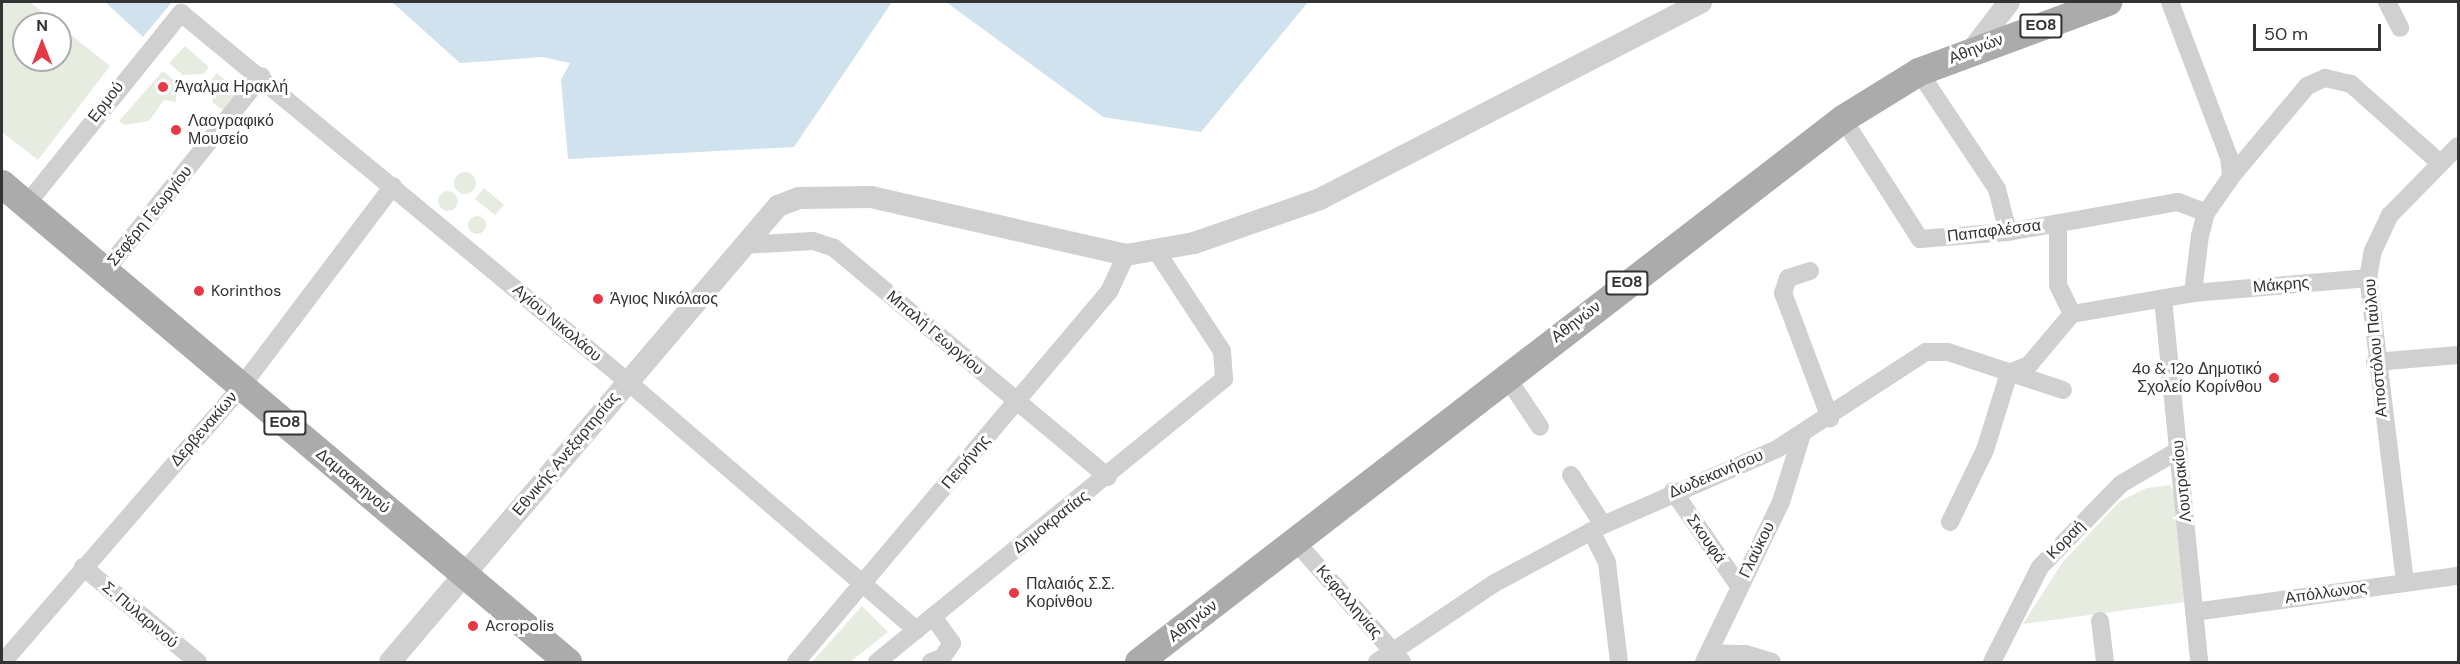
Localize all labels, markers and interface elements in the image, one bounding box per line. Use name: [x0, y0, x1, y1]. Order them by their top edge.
north arrow: [12, 12, 72, 72]
scale bar: [2256, 12, 2384, 50]
road number: ΕΟ8: [2018, 14, 2064, 38]
text: N: [36, 15, 48, 36]
text: 50 m: [2264, 22, 2308, 46]
street label: Αθηνών: [1946, 30, 2006, 68]
place label: Άγαλμα Ηρακλή: [175, 77, 288, 97]
street label: Ερμού: [84, 78, 128, 126]
marker: Άγαλμα Ηρακλή: [156, 80, 170, 94]
place label: Λαογραφικό Μουσείο: [188, 111, 274, 149]
marker: Λαογραφικό Μουσείο: [169, 123, 183, 137]
street label: Σεφέρη Γεωργίου: [104, 162, 196, 270]
street label: Παπαφλέσσα: [1946, 216, 2042, 246]
road number: ΕΟ8: [1604, 271, 1650, 295]
street label: Μάκρης: [2252, 273, 2310, 297]
street label: Αποστόλου Παύλου: [2360, 278, 2392, 418]
street label: Αγίου Νικολάου: [509, 280, 605, 366]
place label: Korinthos: [211, 281, 281, 301]
marker: Korinthos: [192, 284, 206, 298]
street label: Μπαλή Γεωργίου: [883, 287, 987, 379]
place label: Άγιος Νικόλαος: [610, 289, 718, 309]
marker: Άγιος Νικόλαος: [591, 292, 605, 306]
street label: Αθηνών: [1547, 297, 1605, 347]
place label: 4ο & 12ο Δημοτικό Σχολείο Κορίνθου: [2132, 359, 2262, 397]
marker: 4ο & 12ο Δημοτικό Σχολείο Κορίνθου: [2267, 371, 2281, 385]
street label: Δερβενακίων: [166, 388, 242, 470]
street label: Εθνικής Ανεξαρτησίας: [509, 388, 623, 520]
road number: ΕΟ8: [262, 411, 308, 435]
street label: Πειρήνης: [938, 431, 994, 493]
street label: Λουτρακίου: [2168, 439, 2196, 523]
street label: Δαμασκηνού: [312, 444, 394, 518]
street label: Δωδεκανήσου: [1666, 445, 1766, 503]
street label: Δημοκρατίας: [1009, 486, 1093, 558]
street label: Σκουφά: [1682, 511, 1730, 567]
street label: Κοραή: [2043, 517, 2089, 563]
street label: Γλαύκου: [1735, 519, 1779, 581]
street label: Κεφαλληνίας: [1312, 561, 1386, 643]
place label: Παλαιός Σ.Σ. Κορίνθου: [1026, 574, 1114, 612]
street label: Σ. Πυλαρινού: [98, 578, 182, 652]
street label: Απόλλωνος: [2284, 578, 2368, 608]
marker: Παλαιός Σ.Σ. Κορίνθου: [1007, 586, 1021, 600]
street label: Αθηνών: [1165, 596, 1221, 646]
place label: Acropolis: [485, 616, 554, 636]
marker: Acropolis: [466, 619, 480, 633]

